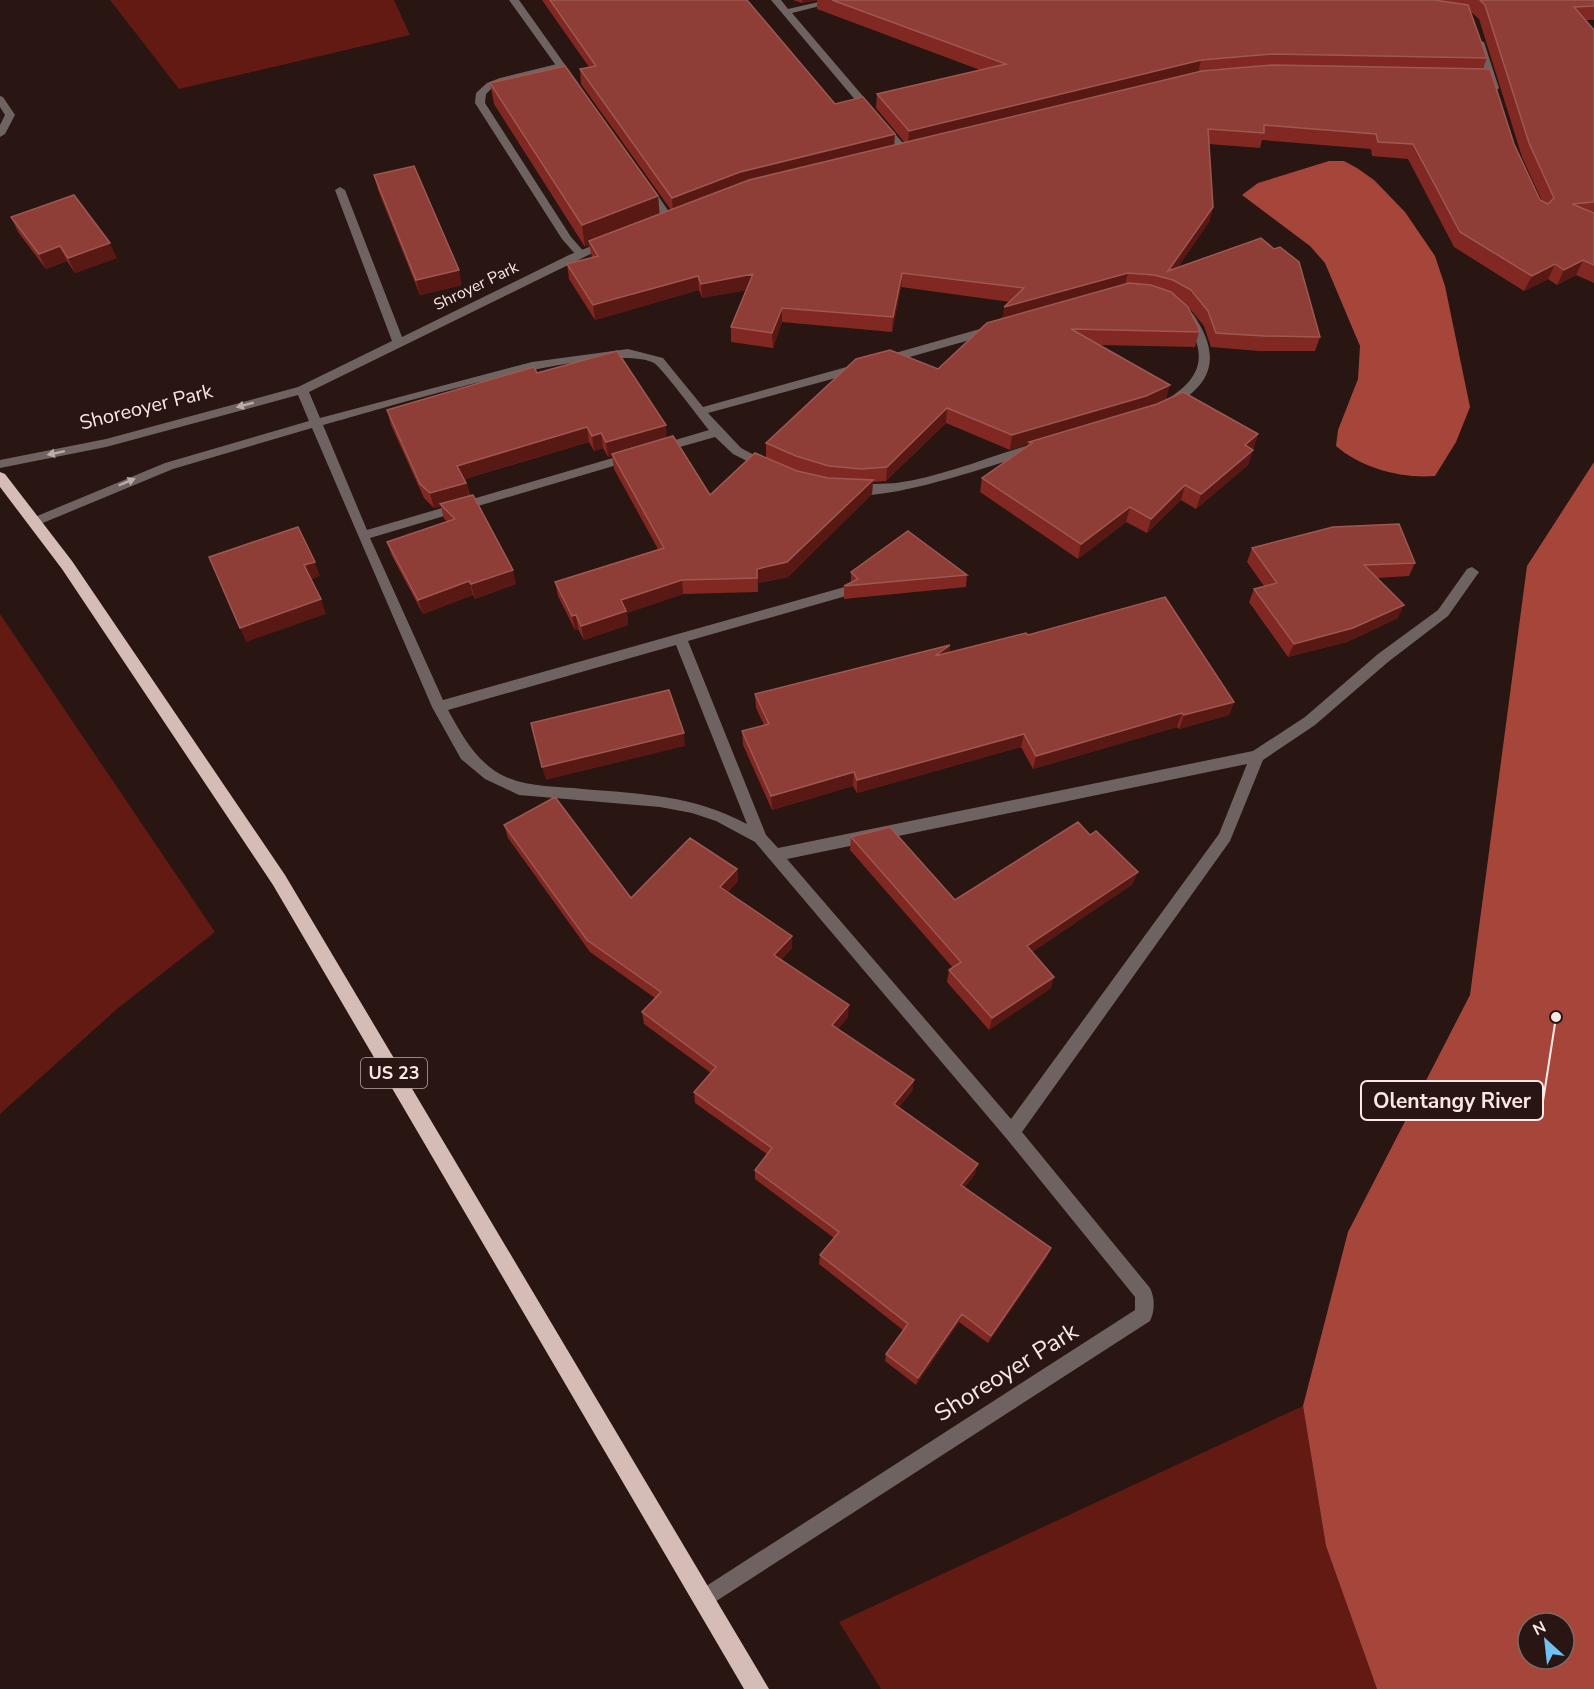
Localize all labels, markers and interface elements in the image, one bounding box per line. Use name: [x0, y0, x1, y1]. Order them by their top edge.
street label: Shroyer Park: [430, 256, 523, 316]
street label: Shoreoyer Park: [77, 377, 216, 437]
one-way arrow: [236, 401, 254, 410]
one-way arrow: [46, 449, 65, 458]
one-way arrow: [118, 477, 136, 487]
road number: US 23: [361, 1058, 427, 1088]
callout: Olentangy River: [1361, 1081, 1543, 1120]
text: Olentangy River: [1373, 1087, 1532, 1115]
street label: Shoreoyer Park: [928, 1315, 1085, 1429]
north arrow: [1516, 1611, 1576, 1671]
text: N: [1529, 1616, 1550, 1641]

